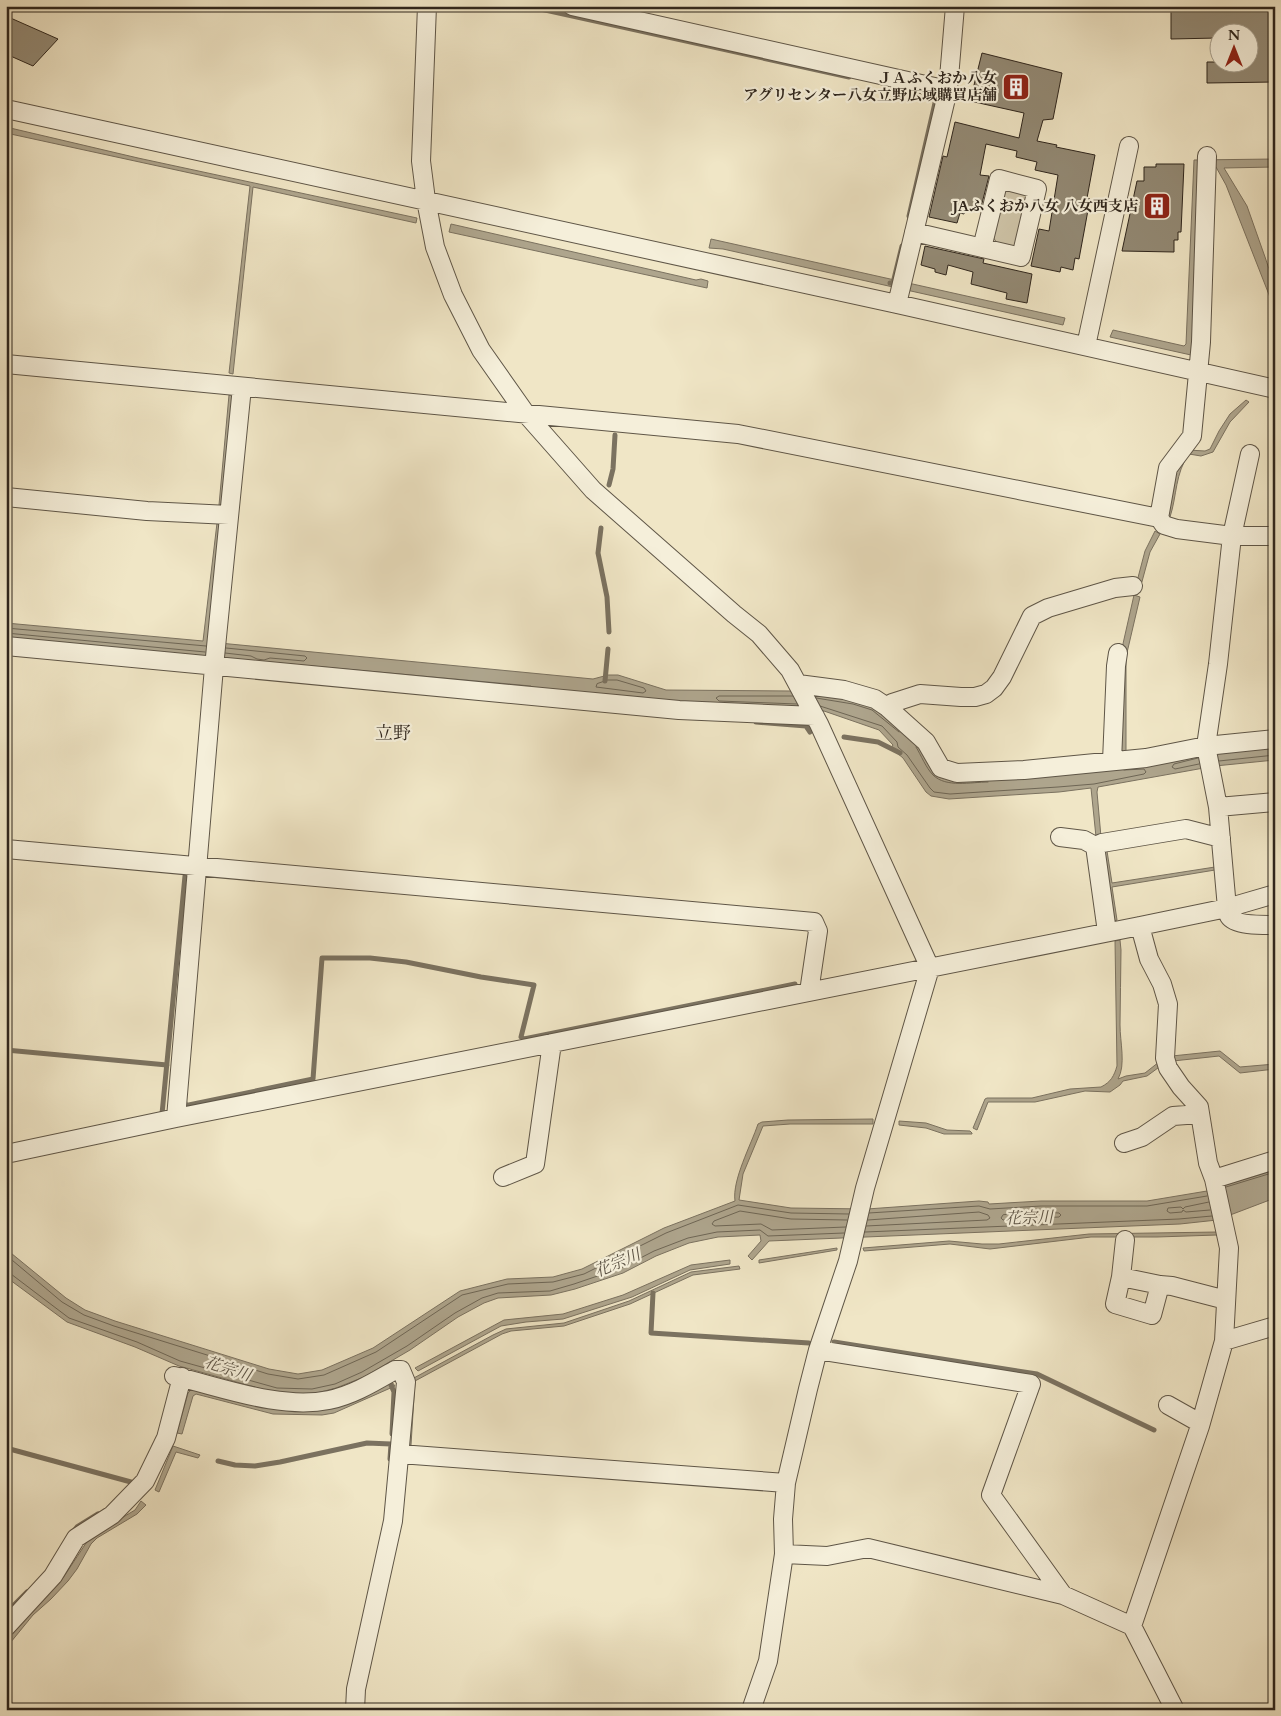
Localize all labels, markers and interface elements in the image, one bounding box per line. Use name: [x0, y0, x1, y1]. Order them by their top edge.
north arrow: [1208, 22, 1258, 72]
text: N: [1228, 26, 1240, 45]
place label: ＪＡふくおか八女 アグリセンター八女立野広域購買店舗: [743, 68, 997, 105]
building icon: ＪＡふくおか八女 アグリセンター八女立野広域購買店舗: [1001, 72, 1031, 102]
building icon: JAふくおか八女 八女西支店: [1142, 191, 1172, 221]
place label: JAふくおか八女 八女西支店: [950, 196, 1138, 216]
district label: 立野: [375, 721, 411, 746]
water label: 花宗川: [1005, 1206, 1055, 1230]
water label: 花宗川: [591, 1243, 646, 1282]
water label: 花宗川: [201, 1351, 256, 1387]

